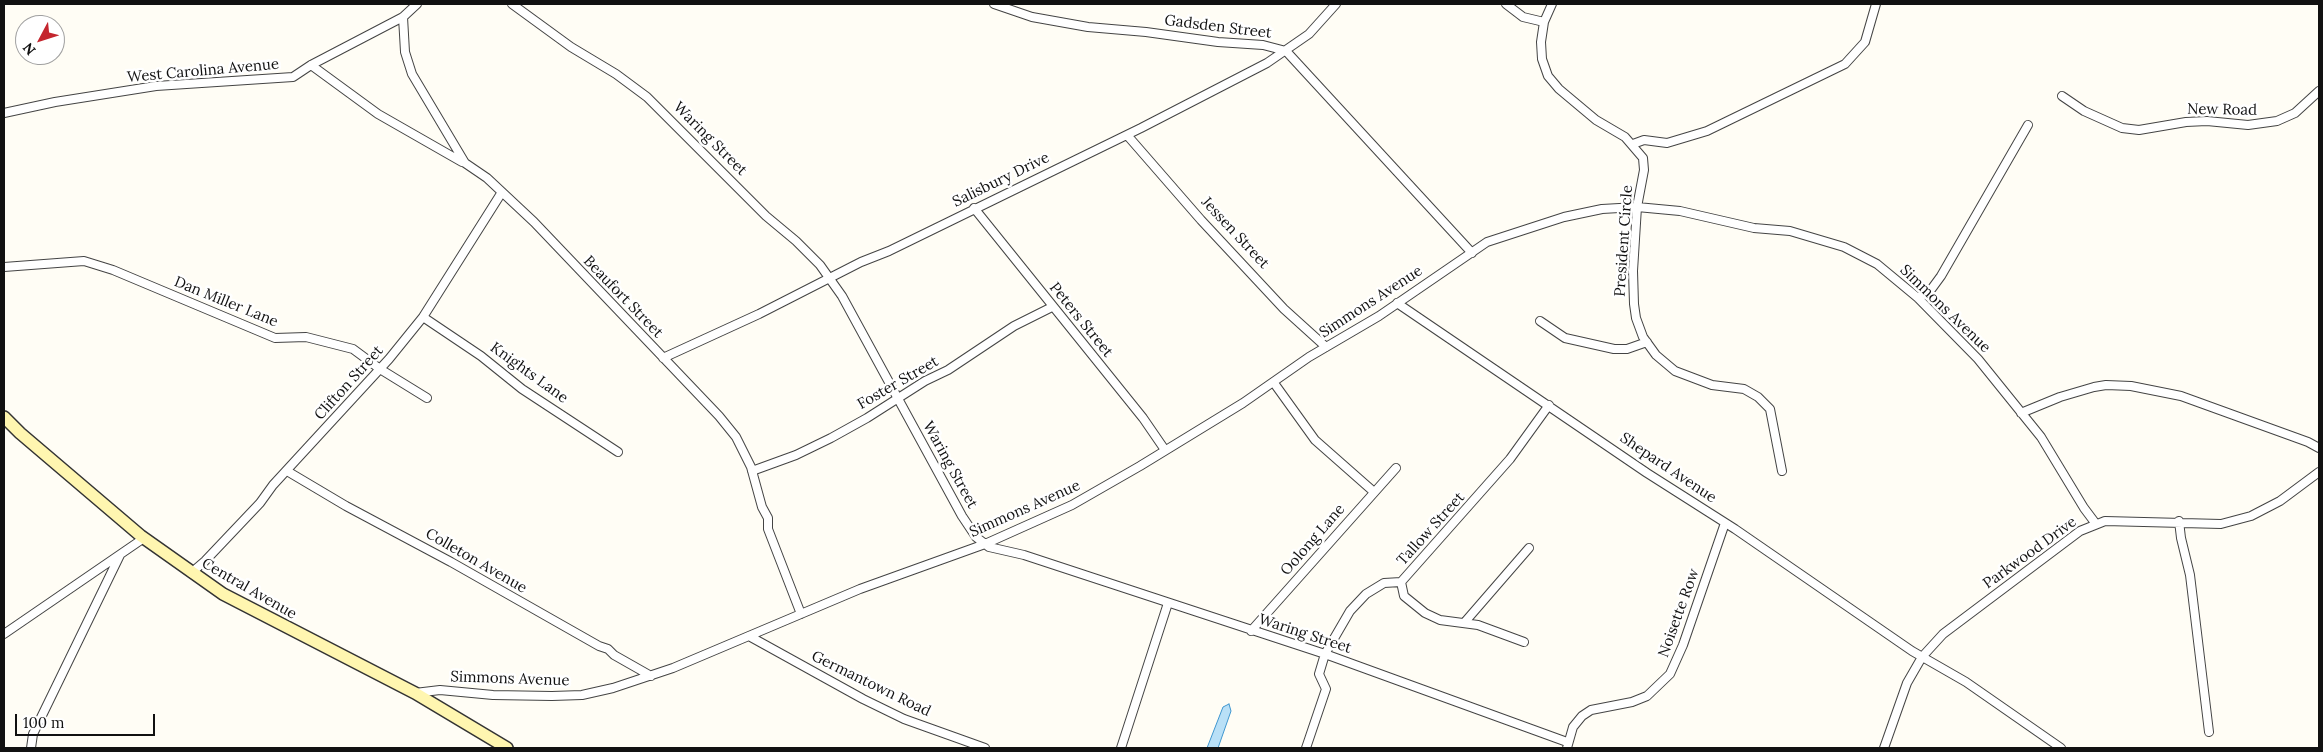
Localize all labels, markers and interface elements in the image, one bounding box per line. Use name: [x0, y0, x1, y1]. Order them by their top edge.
street label: Gadsden Street: [1163, 12, 1273, 42]
north arrow: [15, 15, 65, 65]
text: N: [19, 39, 40, 59]
street label: West Carolina Avenue: [126, 55, 280, 87]
street label: Waring Street: [669, 98, 751, 180]
street label: New Road: [2187, 100, 2257, 120]
street label: Salisbury Drive: [950, 149, 1052, 211]
street label: President Circle: [1611, 185, 1637, 297]
street label: Jessen Street: [1197, 194, 1273, 272]
street label: Beaufort Street: [579, 252, 667, 342]
street label: Simmons Avenue: [1896, 261, 1994, 357]
street label: Simmons Avenue: [1316, 262, 1426, 342]
street label: Dan Miller Lane: [171, 273, 281, 331]
street label: Peters Street: [1045, 279, 1117, 361]
street label: Knights Lane: [487, 339, 571, 407]
street label: Clifton Street: [311, 342, 387, 424]
street label: Foster Street: [854, 353, 942, 413]
street label: Waring Street: [919, 418, 981, 512]
street label: Shepard Avenue: [1616, 429, 1720, 507]
street label: Simmons Avenue: [967, 477, 1083, 541]
street label: Tallow Street: [1393, 489, 1469, 569]
street label: Oolong Lane: [1277, 501, 1349, 579]
street label: Parkwood Drive: [1980, 513, 2080, 593]
street label: Colleton Avenue: [422, 525, 530, 597]
street label: Central Avenue: [198, 555, 300, 623]
street label: Noisette Row: [1655, 566, 1703, 660]
street label: Waring Street: [1256, 611, 1354, 657]
street label: Germantown Road: [808, 647, 934, 721]
street label: Simmons Avenue: [450, 668, 570, 690]
scale bar: [18, 704, 158, 736]
text: 100 m: [23, 713, 64, 732]

